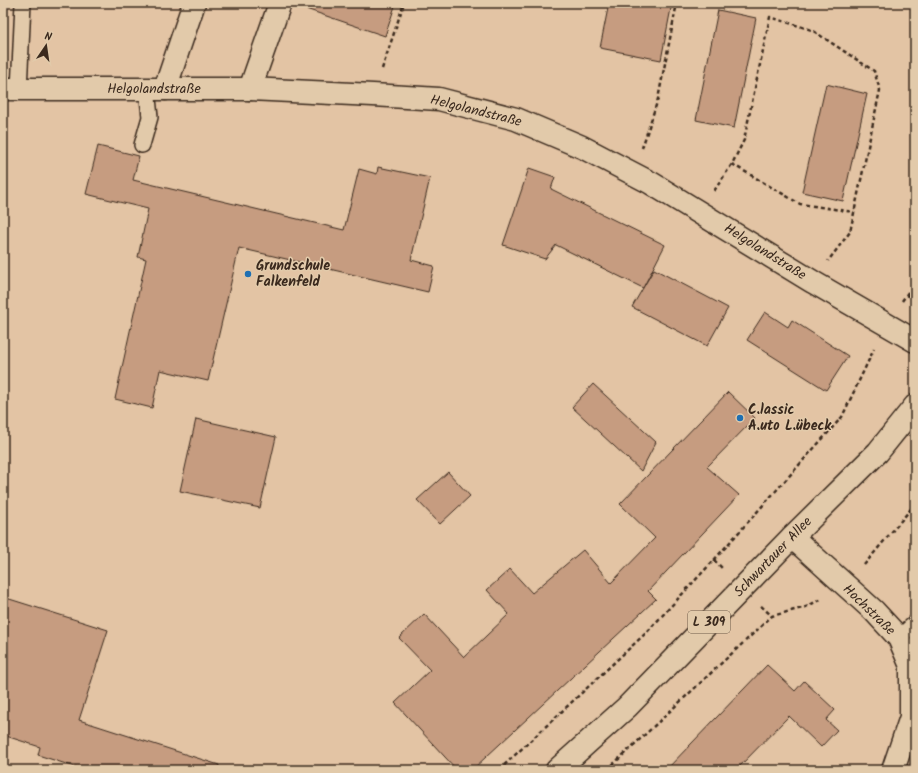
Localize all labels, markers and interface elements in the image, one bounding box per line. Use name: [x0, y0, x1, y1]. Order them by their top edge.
north arrow: [26, 26, 66, 66]
text: N: [43, 28, 53, 47]
street label: Helgolandstraße: [107, 78, 202, 100]
street label: Helgolandstraße: [428, 89, 525, 133]
street label: Helgolandstraße: [719, 218, 811, 287]
place label: Grundschule Falkenfeld: [256, 255, 330, 293]
marker: Grundschule Falkenfeld: [243, 269, 253, 279]
place label: C.lassic A.uto L.übeck: [748, 399, 832, 437]
marker: C.lassic A.uto L.übeck: [735, 413, 745, 423]
street label: Schwartauer Allee: [729, 511, 818, 602]
street label: Hochstraße: [837, 579, 901, 642]
road number: L 309: [688, 611, 730, 633]

